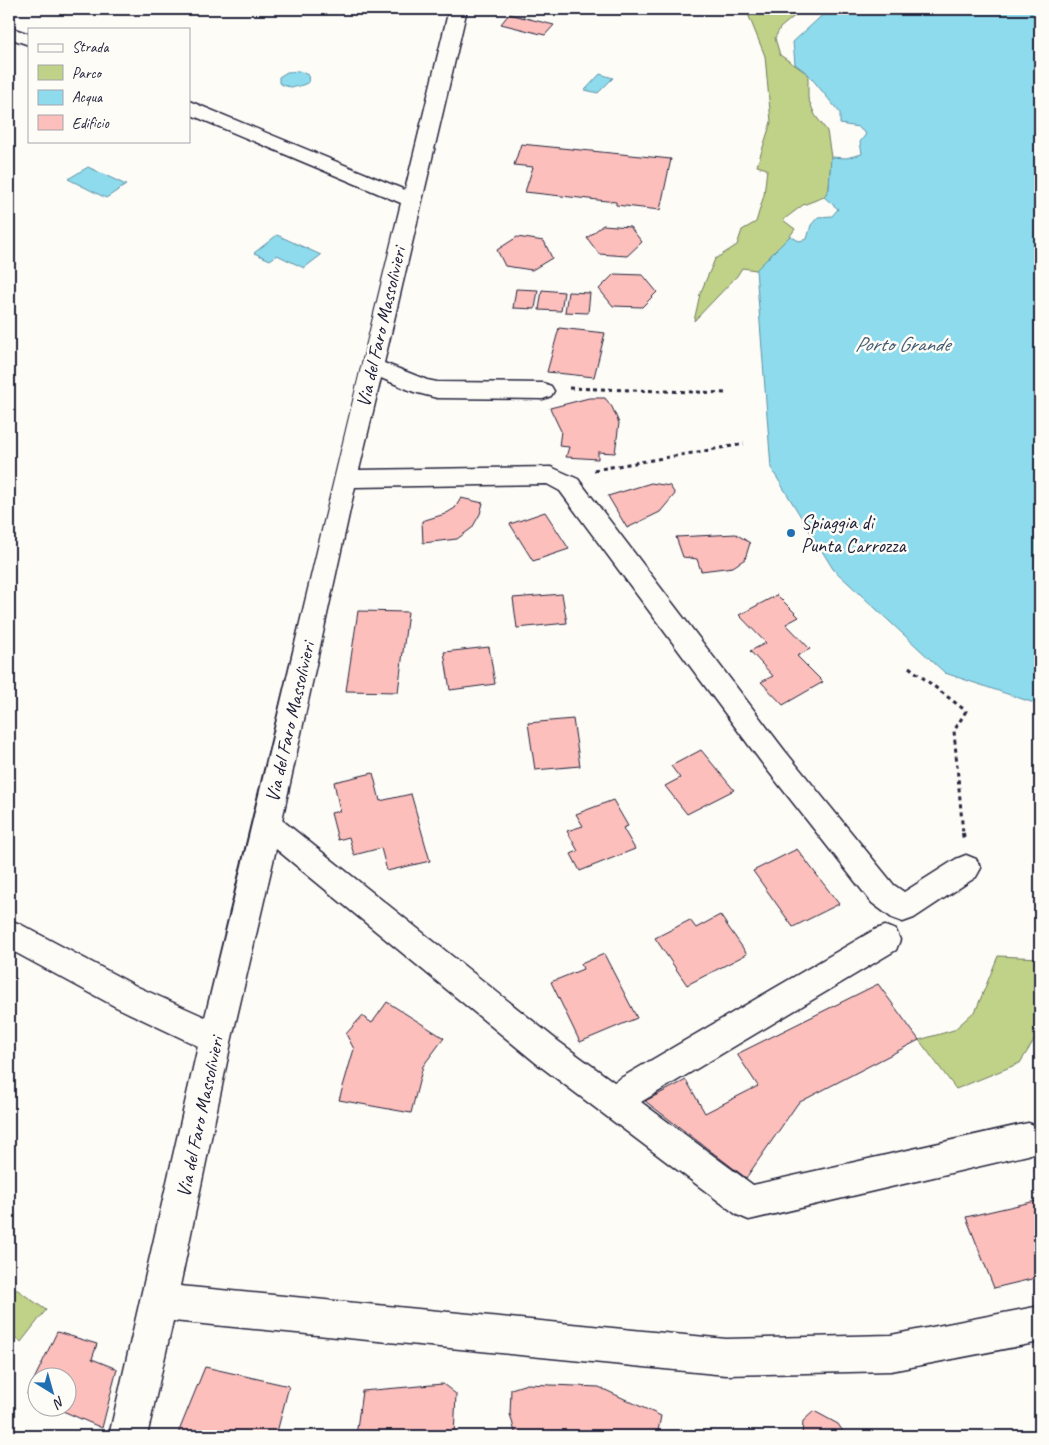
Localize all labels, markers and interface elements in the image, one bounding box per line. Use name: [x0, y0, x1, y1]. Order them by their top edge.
legend: [28, 28, 190, 142]
text: Strada: [72, 38, 109, 57]
text: Parco: [72, 64, 103, 83]
text: Acqua: [72, 88, 103, 107]
text: Edificio: [72, 114, 110, 133]
street label: Via del Faro Massolivieri: [350, 242, 412, 409]
water label: Porto Grande: [855, 331, 953, 357]
place label: Spiaggia di Punta Carrozza: [801, 510, 907, 558]
marker: Spiaggia di Punta Carrozza: [785, 527, 797, 539]
street label: Via del Faro Massolivieri: [259, 637, 321, 804]
street label: Via del Faro Massolivieri: [171, 1032, 230, 1200]
north arrow: [28, 1368, 78, 1418]
text: N: [49, 1393, 68, 1413]

